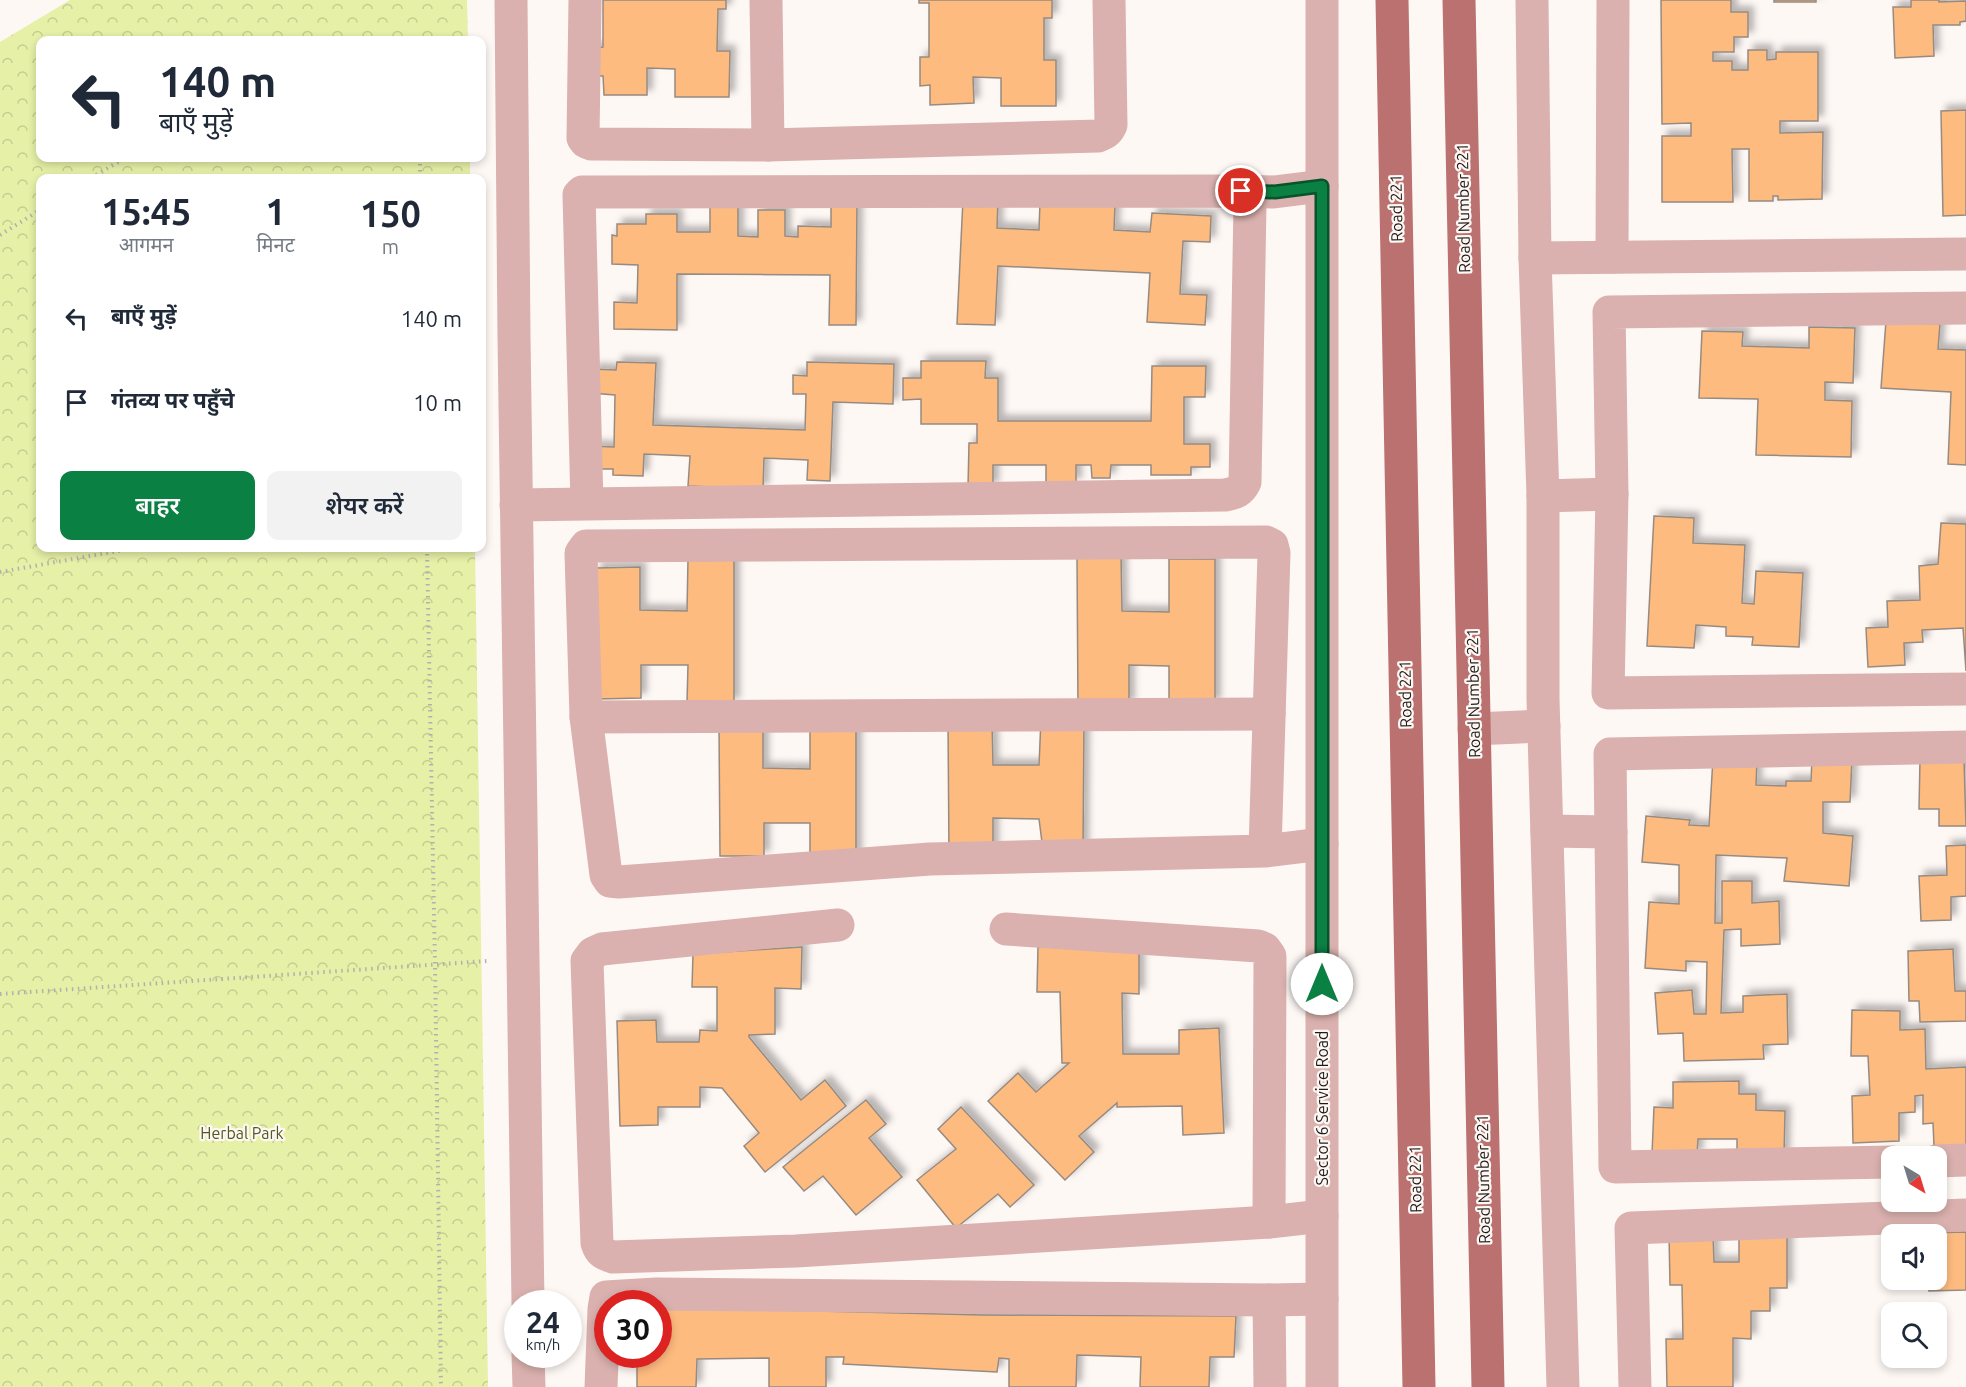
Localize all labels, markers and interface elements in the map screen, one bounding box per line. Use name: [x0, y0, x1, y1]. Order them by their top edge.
text: 140 m: [159, 58, 276, 105]
icon: left: [60, 60, 138, 138]
text: बाएँ मुड़ें: [159, 107, 233, 137]
street label: Road Number 221: [1453, 143, 1473, 273]
pin: [1215, 165, 1266, 216]
icon: arrive: [1224, 174, 1257, 207]
street label: Road 221: [1386, 174, 1406, 242]
text: 15:45: [101, 191, 191, 232]
text: 1: [265, 191, 286, 232]
text: 150: [360, 193, 421, 234]
text: आगमन: [119, 233, 174, 256]
text: मिनट: [256, 233, 295, 256]
text: m: [382, 235, 399, 258]
icon: left: [60, 302, 93, 335]
text: बाएँ मुड़ें: [111, 303, 177, 328]
text: 140 m: [401, 306, 462, 331]
icon: arrive: [60, 386, 93, 419]
text: गंतव्य पर पहुँचे: [111, 387, 235, 412]
text: 10 m: [413, 390, 462, 415]
button: बाहर: [60, 471, 255, 540]
button: शेयर करें: [267, 471, 462, 540]
street label: Road Number 221: [1463, 628, 1483, 758]
street label: Road 221: [1395, 660, 1415, 728]
position arrow: [1290, 952, 1354, 1016]
street label: Sector 6 Service Road: [1313, 1031, 1331, 1185]
street label: Road Number 221: [1473, 1114, 1493, 1244]
park label: Herbal Park: [200, 1124, 284, 1142]
street label: Road 221: [1405, 1145, 1425, 1213]
north arrow: [1881, 1146, 1947, 1212]
map controls: [1881, 1146, 1947, 1368]
button: sound: [1881, 1224, 1947, 1290]
speed limit sign: 30: [594, 1290, 672, 1368]
button: search: [1881, 1302, 1947, 1368]
text: 24: [526, 1305, 560, 1339]
text: km/h: [526, 1336, 560, 1353]

